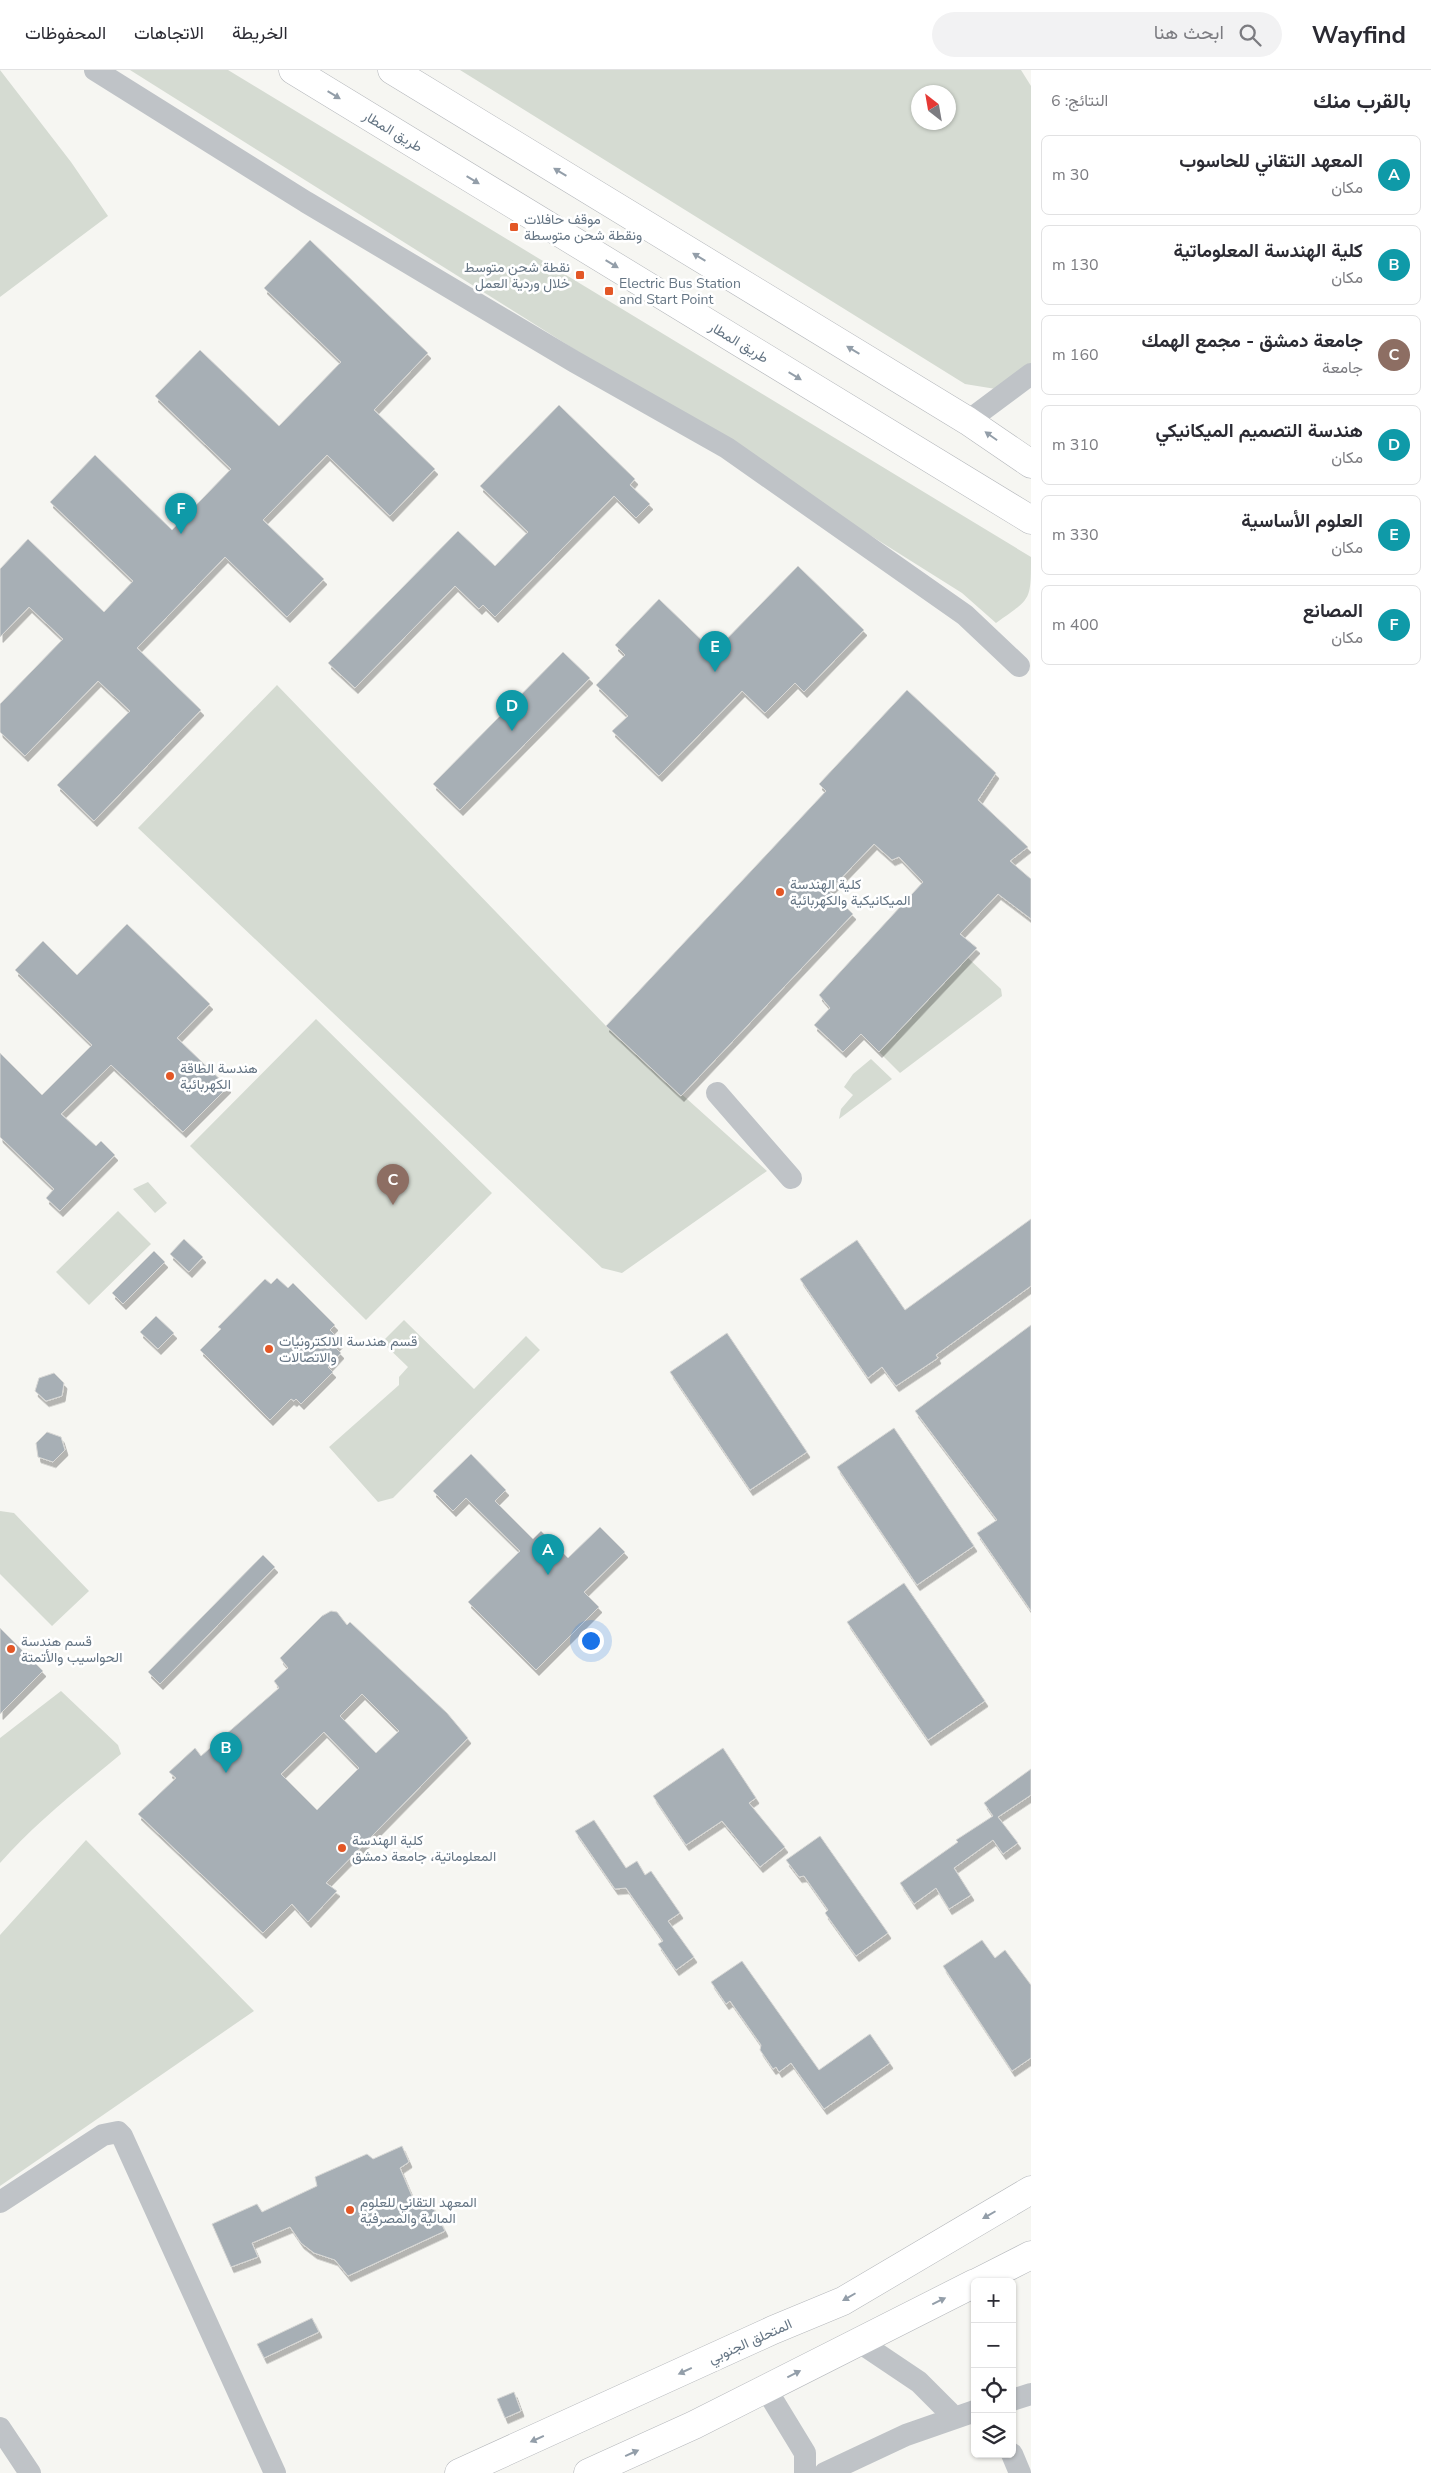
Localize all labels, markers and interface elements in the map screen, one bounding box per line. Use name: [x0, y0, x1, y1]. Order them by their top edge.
search box: [932, 12, 1282, 57]
text: Wayfind: [1312, 19, 1406, 51]
text: ابحث هنا: [1154, 20, 1224, 46]
text: المحفوظات: [25, 21, 106, 45]
text: الاتجاهات: [134, 21, 204, 45]
text: الخريطة: [232, 21, 288, 45]
icon: search: [1236, 21, 1264, 49]
north arrow: [911, 85, 956, 130]
text: بالقرب منك: [1313, 87, 1411, 115]
text: النتائج: 6: [1051, 90, 1108, 112]
one-way arrow: [328, 91, 341, 100]
street label: طريق المطار: [358, 106, 426, 157]
text: المعهد التقاني للحاسوب: [1179, 148, 1363, 174]
text: 30 m: [1052, 164, 1089, 186]
text: A: [1388, 164, 1400, 186]
one-way arrow: [554, 168, 567, 177]
one-way arrow: [466, 175, 479, 184]
text: مكان: [1331, 177, 1363, 199]
place label: موقف حافلات ونقطة شحن متوسطة: [524, 210, 642, 245]
marker: موقف حافلات ونقطة شحن متوسطة: [508, 221, 520, 233]
text: كلية الهندسة المعلوماتية: [1173, 238, 1363, 264]
one-way arrow: [693, 252, 706, 261]
text: 130 m: [1052, 254, 1099, 276]
text: B: [1389, 254, 1400, 276]
place label: نقطة شحن متوسط خلال وردية العمل: [464, 258, 570, 293]
one-way arrow: [605, 260, 618, 269]
text: مكان: [1331, 267, 1363, 289]
marker: نقطة شحن متوسط خلال وردية العمل: [574, 269, 586, 281]
place label: Electric Bus Station and Start Point: [619, 274, 741, 309]
marker: Electric Bus Station and Start Point: [603, 285, 615, 297]
street label: طريق المطار: [704, 317, 772, 368]
text: جامعة دمشق - مجمع الهمك: [1141, 328, 1363, 354]
text: 160 m: [1052, 344, 1099, 366]
text: C: [1389, 344, 1399, 366]
one-way arrow: [846, 346, 859, 355]
text: جامعة: [1322, 357, 1363, 379]
one-way arrow: [789, 372, 802, 381]
text: هندسة التصميم الميكانيكي: [1156, 418, 1363, 444]
one-way arrow: [984, 431, 998, 441]
text: 310 m: [1052, 434, 1099, 456]
text: D: [1388, 434, 1400, 456]
text: مكان: [1331, 447, 1363, 469]
pin: F: [165, 493, 197, 534]
text: العلوم الأساسية: [1241, 508, 1363, 534]
text: 330 m: [1052, 524, 1099, 546]
text: E: [1389, 524, 1399, 546]
text: مكان: [1331, 537, 1363, 559]
text: المصانع: [1303, 598, 1363, 624]
text: 400 m: [1052, 614, 1099, 636]
text: F: [1390, 614, 1399, 636]
text: مكان: [1331, 627, 1363, 649]
pin: E: [699, 631, 731, 672]
pin: D: [496, 690, 528, 731]
place label: كلية الهندسة الميكانيكية والكهربائية: [790, 875, 910, 910]
marker: كلية الهندسة الميكانيكية والكهربائية: [774, 886, 786, 898]
place label: هندسة الطاقة الكهربائية: [180, 1059, 258, 1094]
marker: هندسة الطاقة الكهربائية: [164, 1070, 176, 1082]
pin: C: [377, 1164, 409, 1205]
place label: قسم هندسة الالكترونيات والاتصالات: [279, 1332, 417, 1367]
marker: قسم هندسة الالكترونيات والاتصالات: [263, 1343, 275, 1355]
pin: A: [532, 1534, 564, 1575]
your location: [578, 1628, 604, 1654]
place label: قسم هندسة الحواسيب والأتمتة: [21, 1632, 122, 1667]
marker: قسم هندسة الحواسيب والأتمتة: [5, 1643, 17, 1655]
pin: B: [210, 1732, 242, 1773]
place label: كلية الهندسة المعلوماتية، جامعة دمشق: [352, 1831, 496, 1866]
marker: كلية الهندسة المعلوماتية، جامعة دمشق: [336, 1842, 348, 1854]
place label: المعهد التقاني للعلوم المالية والمصرفية: [360, 2193, 477, 2228]
marker: المعهد التقاني للعلوم المالية والمصرفية: [344, 2204, 356, 2216]
one-way arrow: [982, 2211, 996, 2220]
map controls: [971, 2278, 1016, 2458]
button: +: [971, 2278, 1016, 2323]
one-way arrow: [842, 2293, 855, 2302]
one-way arrow: [932, 2297, 946, 2305]
street label: المتحلق الجنوبي: [705, 2315, 796, 2370]
button: −: [971, 2323, 1016, 2368]
one-way arrow: [678, 2367, 692, 2375]
button: locate: [971, 2368, 1016, 2413]
one-way arrow: [787, 2370, 801, 2378]
button: layers: [971, 2413, 1016, 2458]
one-way arrow: [530, 2435, 544, 2443]
one-way arrow: [625, 2449, 639, 2457]

